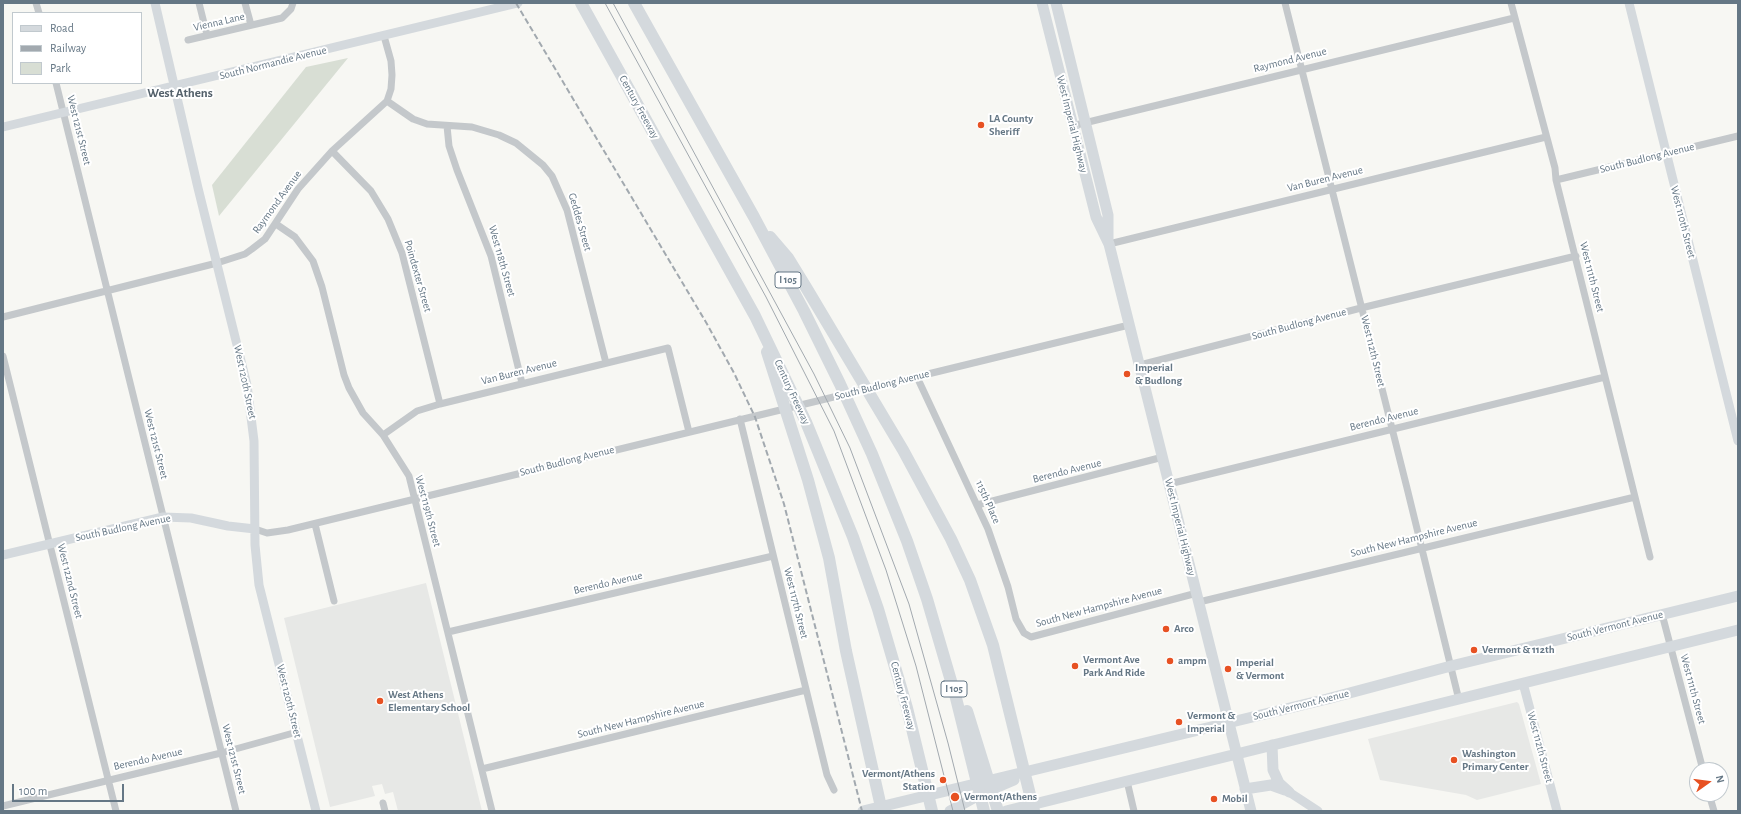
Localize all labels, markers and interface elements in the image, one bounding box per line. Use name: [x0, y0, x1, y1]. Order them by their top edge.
street label: Vienna Lane: [192, 10, 246, 34]
legend: [12, 12, 142, 84]
text: Road: [50, 22, 74, 34]
text: Railway: [50, 42, 86, 54]
street label: South Normandie Avenue: [218, 43, 328, 83]
street label: Raymond Avenue: [1252, 45, 1328, 75]
text: Park: [50, 62, 71, 74]
street label: Century Freeway: [616, 73, 662, 141]
street label: West Imperial Highway: [1054, 74, 1090, 174]
district label: West Athens: [147, 85, 213, 101]
street label: West 121st Street: [64, 94, 94, 166]
place label: LA County Sheriff: [989, 112, 1033, 138]
marker: LA County Sheriff: [976, 120, 986, 130]
street label: South Budlong Avenue: [1598, 140, 1696, 176]
street label: Van Buren Avenue: [1286, 163, 1364, 195]
street label: Raymond Avenue: [250, 168, 304, 236]
street label: West 110th Street: [1668, 184, 1698, 260]
street label: Geddes Street: [565, 191, 595, 253]
street label: West 118th Street: [486, 224, 518, 298]
street label: Poindexter Street: [401, 238, 435, 314]
street label: West 111th Street: [1577, 240, 1607, 314]
road number: I 105: [775, 272, 801, 288]
street label: South Budlong Avenue: [1250, 305, 1348, 343]
street label: West 112th Street: [1358, 314, 1388, 388]
street label: West 120th Street: [231, 344, 259, 420]
street label: Van Buren Avenue: [480, 356, 558, 388]
street label: Century Freeway: [771, 357, 813, 427]
place label: Imperial & Budlong: [1135, 361, 1182, 387]
street label: South Budlong Avenue: [833, 367, 931, 403]
marker: Imperial & Budlong: [1122, 369, 1132, 379]
street label: Berendo Avenue: [1348, 404, 1420, 434]
street label: West 121st Street: [141, 408, 171, 480]
street label: South Budlong Avenue: [518, 443, 616, 479]
street label: Berendo Avenue: [1031, 456, 1103, 486]
street label: West 119th Street: [412, 474, 444, 548]
street label: West Imperial Highway: [1162, 477, 1198, 577]
street label: 115th Place: [973, 478, 1003, 526]
street label: South Budlong Avenue: [74, 511, 172, 545]
street label: South New Hampshire Avenue: [1349, 516, 1479, 560]
street label: West 122nd Street: [54, 542, 86, 620]
street label: West 117th Street: [781, 566, 811, 640]
street label: Berendo Avenue: [572, 569, 644, 597]
street label: South New Hampshire Avenue: [1034, 584, 1164, 630]
street label: South Vermont Avenue: [1566, 608, 1664, 644]
place label: Arco: [1174, 622, 1194, 636]
marker: Arco: [1161, 624, 1171, 634]
place label: Vermont & 112th: [1482, 643, 1555, 657]
marker: Vermont & 112th: [1469, 645, 1479, 655]
street label: West 111th Street: [1677, 652, 1709, 726]
place label: Vermont Ave Park And Ride: [1083, 653, 1145, 679]
place label: ampm: [1178, 654, 1207, 668]
marker: ampm: [1165, 656, 1175, 666]
place label: Imperial & Vermont: [1236, 656, 1284, 682]
street label: Century Freeway: [888, 660, 918, 732]
marker: Vermont Ave Park And Ride: [1070, 661, 1080, 671]
street label: West 120th Street: [273, 663, 305, 739]
marker: Imperial & Vermont: [1223, 664, 1233, 674]
road number: I 105: [941, 681, 967, 697]
street label: South Vermont Avenue: [1252, 687, 1350, 723]
place label: West Athens Elementary School: [388, 688, 470, 714]
marker: West Athens Elementary School: [375, 696, 385, 706]
street label: South New Hampshire Avenue: [576, 697, 706, 741]
place label: Vermont & Imperial: [1187, 709, 1235, 735]
street label: West 112th Street: [1524, 710, 1556, 784]
marker: Vermont & Imperial: [1174, 717, 1184, 727]
street label: West 121st Street: [219, 723, 249, 795]
street label: Berendo Avenue: [112, 745, 184, 773]
place label: Washington Primary Center: [1462, 747, 1528, 773]
marker: Washington Primary Center: [1449, 755, 1459, 765]
north arrow: [1689, 762, 1729, 802]
place label: Vermont/Athens Station: [862, 767, 935, 793]
text: N: [1714, 774, 1726, 784]
marker: Vermont/Athens Station: [938, 775, 948, 785]
scale bar: [14, 776, 126, 802]
text: 100 m: [19, 785, 47, 797]
place label: Vermont/Athens: [964, 790, 1037, 804]
marker: Vermont/Athens: [949, 791, 961, 803]
place label: Mobil: [1222, 792, 1248, 806]
marker: Mobil: [1209, 794, 1219, 804]

